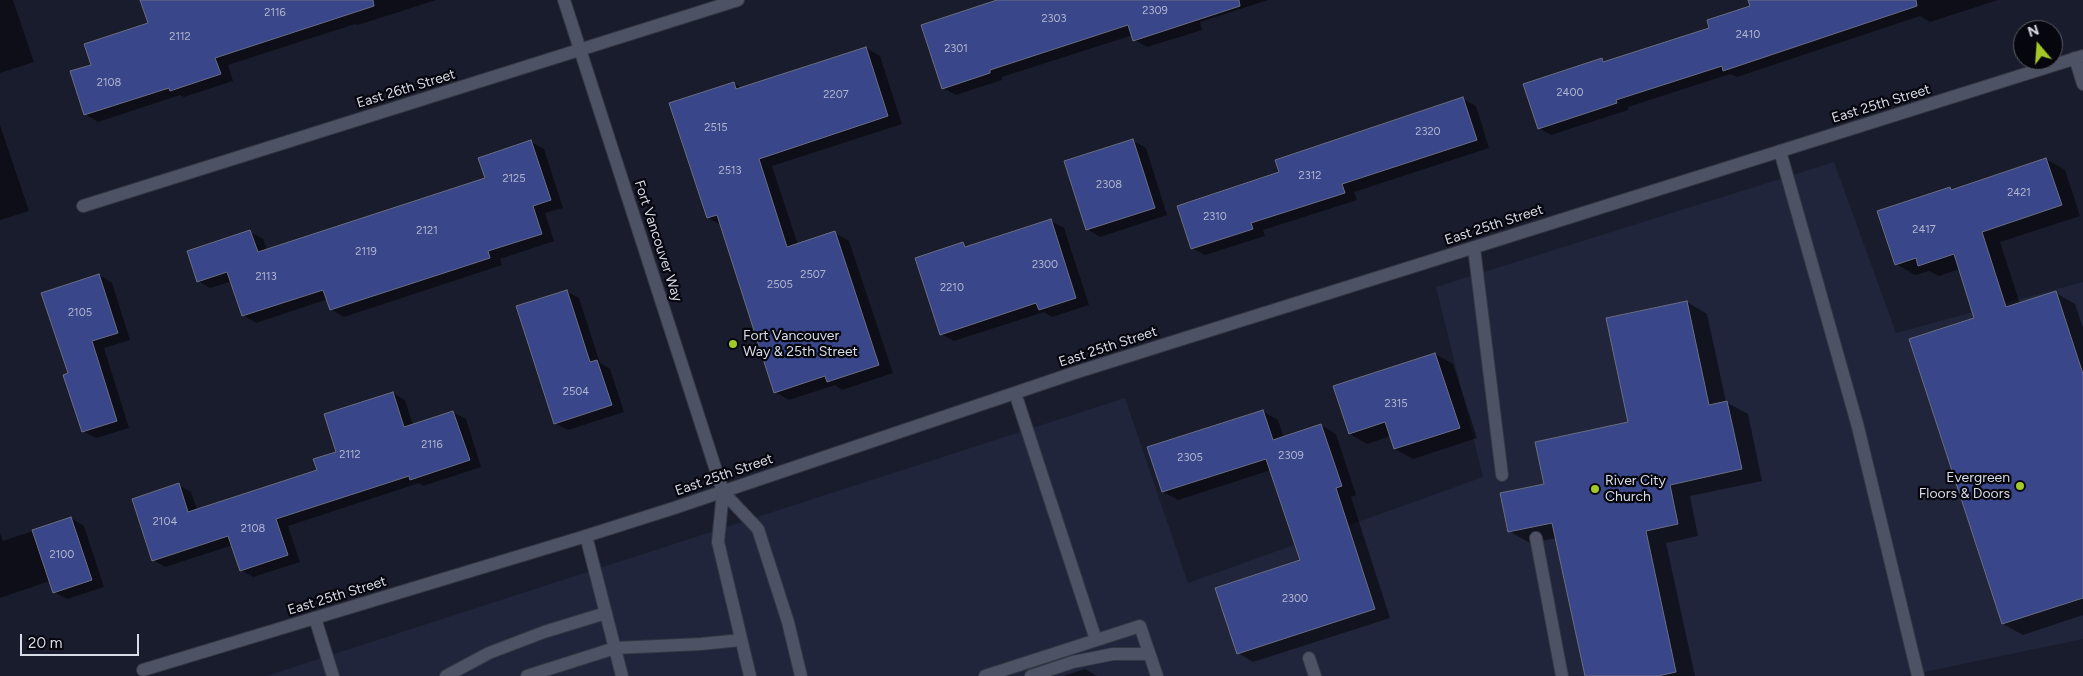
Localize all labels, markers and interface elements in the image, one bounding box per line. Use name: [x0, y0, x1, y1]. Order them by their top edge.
house number: 2309: [1142, 4, 1168, 18]
house number: 2116: [264, 6, 286, 20]
house number: 2303: [1041, 12, 1067, 26]
north arrow: [2013, 20, 2063, 70]
text: N: [2026, 21, 2041, 41]
house number: 2410: [1736, 28, 1760, 42]
house number: 2112: [169, 30, 191, 44]
house number: 2301: [944, 42, 968, 56]
street label: East 26th Street: [355, 66, 457, 112]
house number: 2108: [97, 76, 121, 90]
street label: East 25th Street: [1830, 81, 1932, 127]
house number: 2400: [1556, 86, 1584, 100]
house number: 2207: [823, 88, 849, 102]
house number: 2515: [704, 121, 728, 135]
house number: 2320: [1415, 125, 1441, 139]
house number: 2513: [718, 164, 742, 178]
house number: 2312: [1299, 169, 1321, 183]
house number: 2125: [502, 172, 526, 186]
street label: Fort Vancouver Way: [630, 178, 686, 304]
house number: 2308: [1096, 178, 1122, 192]
house number: 2421: [2007, 186, 2031, 200]
street label: East 25th Street: [1443, 201, 1545, 249]
house number: 2310: [1203, 210, 1227, 224]
house number: 2417: [1912, 223, 1936, 237]
house number: 2121: [416, 224, 438, 238]
house number: 2119: [355, 245, 377, 259]
house number: 2300: [1032, 258, 1058, 272]
house number: 2507: [800, 268, 826, 282]
house number: 2113: [255, 270, 277, 284]
house number: 2505: [767, 278, 793, 292]
house number: 2210: [940, 281, 964, 295]
house number: 2105: [68, 306, 92, 320]
street label: East 25th Street: [1057, 323, 1159, 371]
place label: Fort Vancouver Way & 25th Street: [743, 328, 858, 361]
marker: Fort Vancouver Way & 25th Street: [727, 338, 739, 350]
house number: 2504: [563, 385, 589, 399]
house number: 2315: [1384, 397, 1408, 411]
house number: 2116: [421, 438, 443, 452]
house number: 2112: [339, 448, 361, 462]
house number: 2309: [1278, 449, 1304, 463]
street label: East 25th Street: [673, 450, 775, 500]
house number: 2305: [1177, 451, 1203, 465]
place label: Evergreen Floors & Doors: [1919, 470, 2010, 502]
place label: River City Church: [1605, 473, 1666, 506]
marker: Evergreen Floors & Doors: [2014, 480, 2026, 492]
marker: River City Church: [1589, 483, 1601, 495]
house number: 2104: [153, 515, 177, 529]
house number: 2108: [241, 522, 265, 536]
house number: 2100: [50, 548, 74, 562]
street label: East 25th Street: [286, 573, 388, 619]
house number: 2300: [1282, 592, 1308, 606]
scale bar: [22, 624, 141, 656]
text: 20 m: [28, 634, 62, 652]

